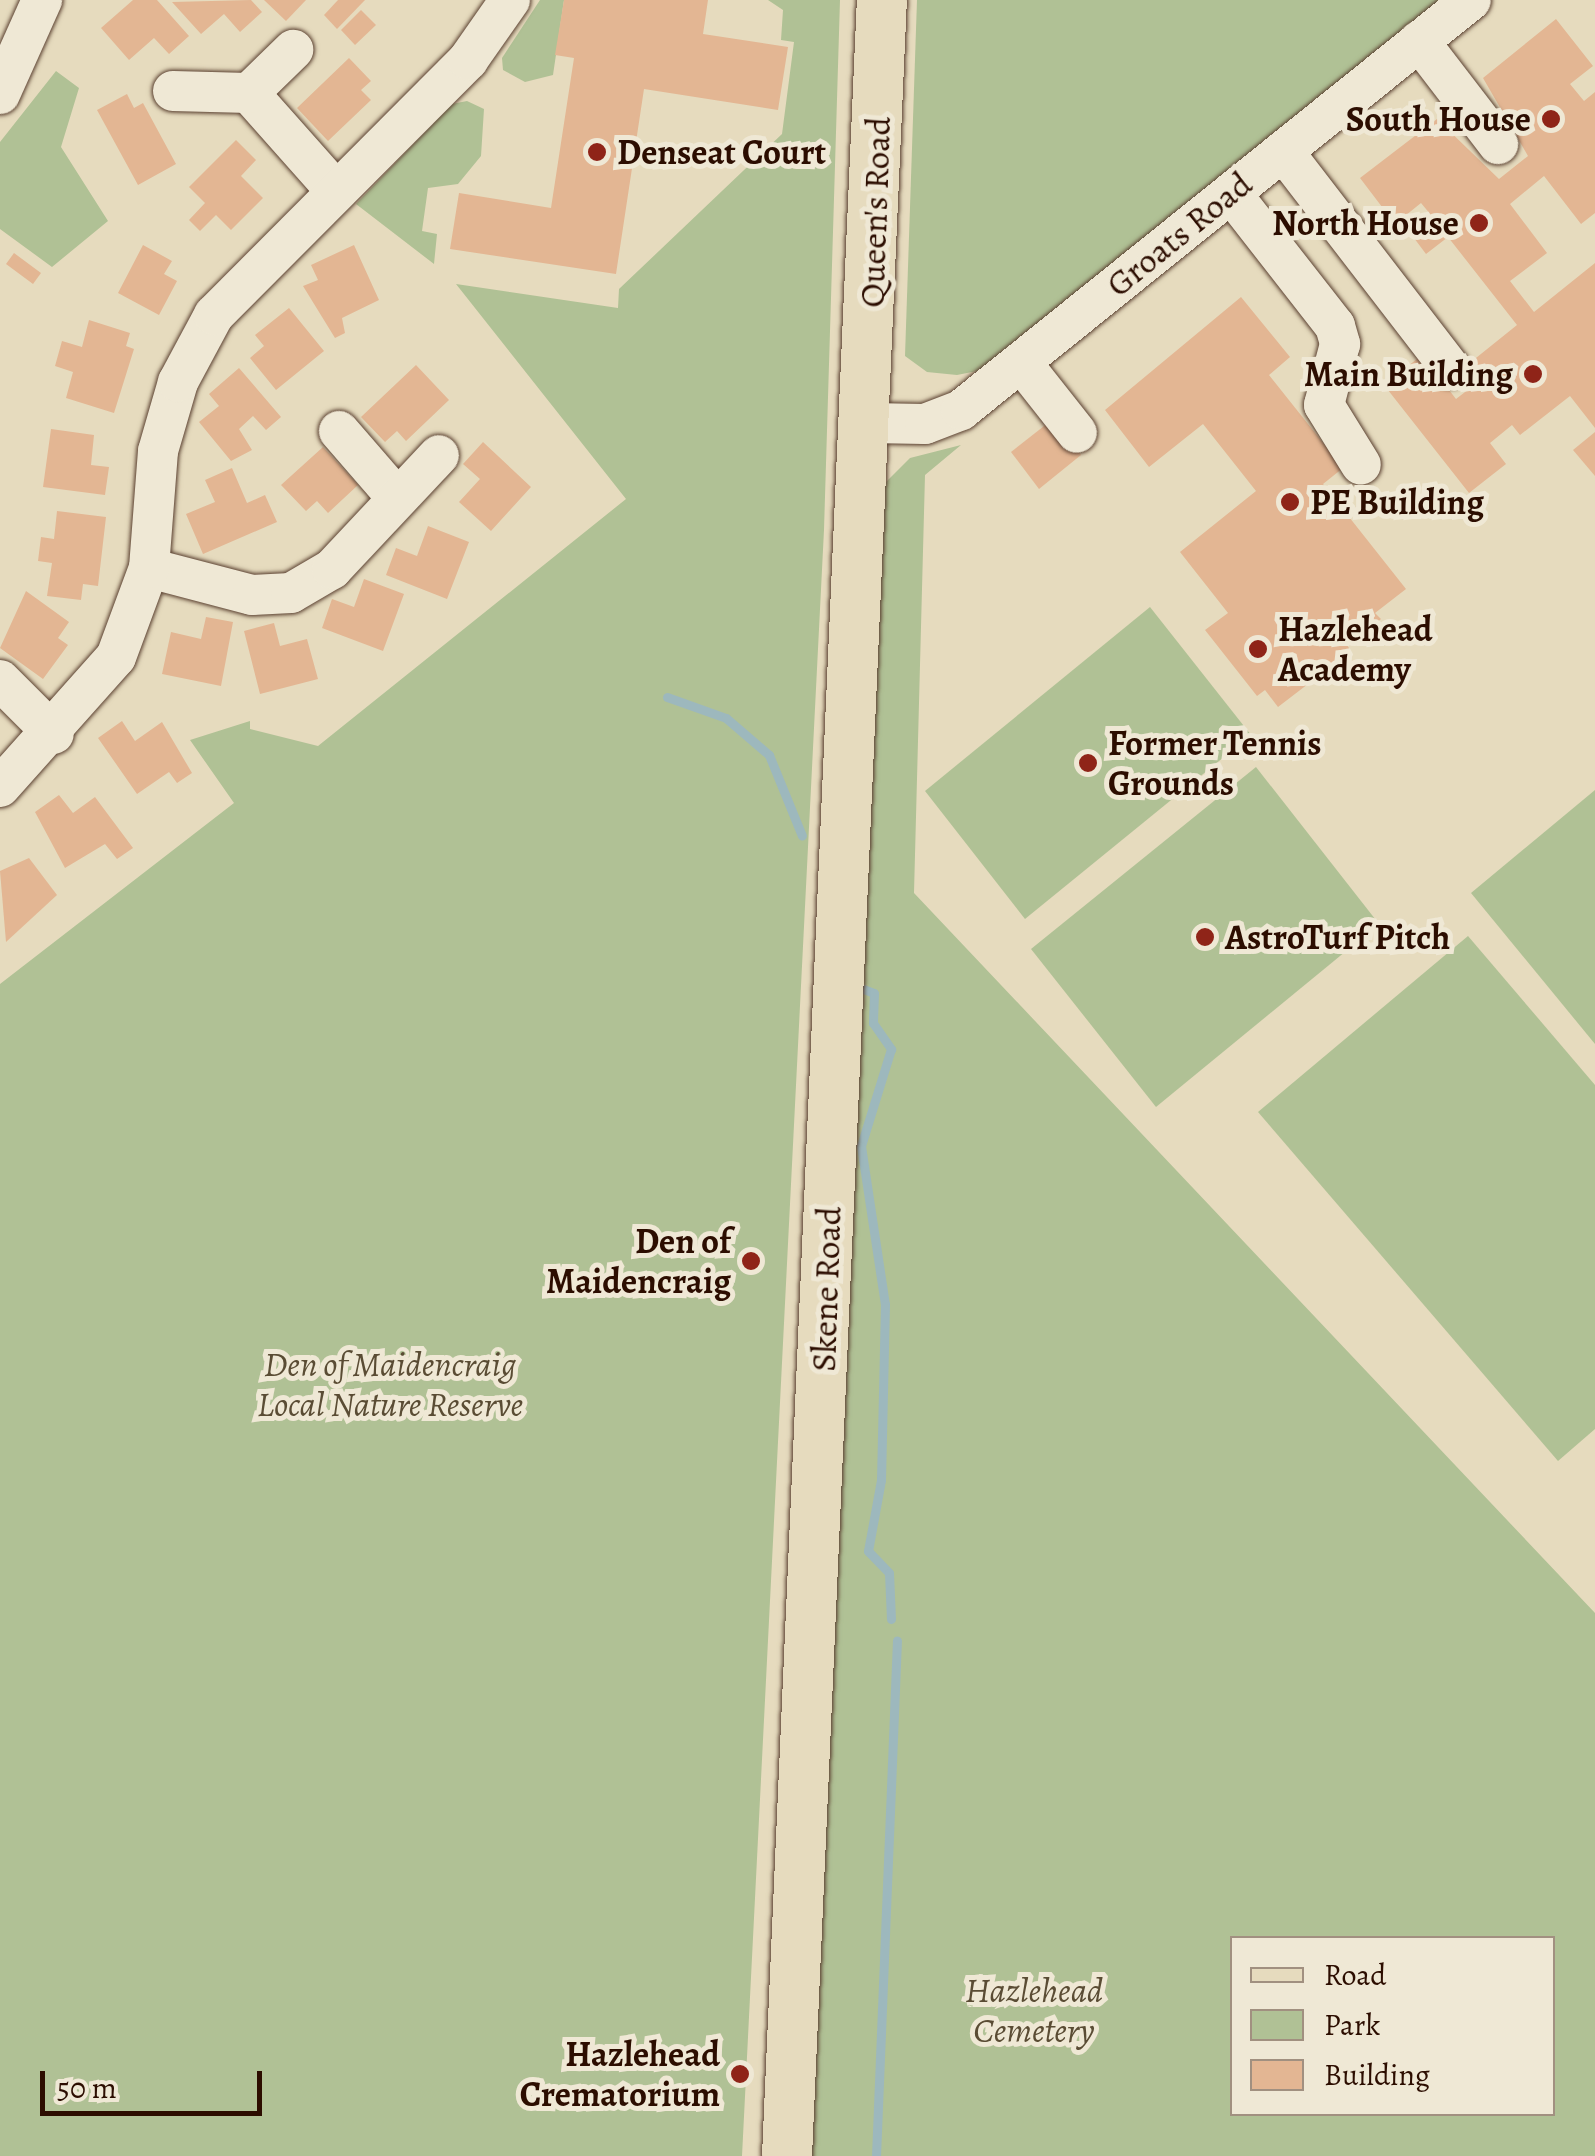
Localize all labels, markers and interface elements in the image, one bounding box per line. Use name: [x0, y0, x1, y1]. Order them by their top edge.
place label: South House: [1346, 98, 1531, 140]
marker: South House: [1540, 108, 1562, 130]
street label: Queen's Road: [851, 116, 899, 308]
place label: Denseat Court: [617, 131, 826, 173]
marker: Denseat Court: [586, 141, 608, 163]
street label: Groats Road: [1098, 163, 1260, 305]
place label: North House: [1272, 202, 1459, 244]
marker: North House: [1468, 212, 1490, 234]
place label: Main Building: [1304, 353, 1513, 395]
marker: Main Building: [1522, 363, 1544, 385]
place label: PE Building: [1310, 481, 1484, 523]
marker: PE Building: [1279, 491, 1301, 513]
place label: Hazlehead Academy: [1278, 608, 1433, 690]
marker: Hazlehead Academy: [1247, 638, 1269, 660]
place label: Former Tennis Grounds: [1108, 722, 1322, 804]
marker: Former Tennis Grounds: [1077, 752, 1099, 774]
place label: AstroTurf Pitch: [1225, 916, 1450, 958]
marker: AstroTurf Pitch: [1194, 926, 1216, 948]
street label: Skene Road: [802, 1206, 850, 1372]
place label: Den of Maidencraig: [546, 1220, 731, 1302]
marker: Den of Maidencraig: [740, 1250, 762, 1272]
park label: Den of Maidencraig Local Nature Reserve: [257, 1343, 523, 1425]
legend: [1230, 1936, 1555, 2116]
text: Road: [1324, 1955, 1386, 1995]
park label: Hazlehead Cemetery: [965, 1969, 1103, 2051]
text: Park: [1324, 2005, 1380, 2045]
place label: Hazlehead Crematorium: [520, 2033, 720, 2115]
scale bar: [45, 2051, 268, 2113]
text: Building: [1324, 2055, 1430, 2095]
marker: Hazlehead Crematorium: [729, 2063, 751, 2085]
text: 50 m: [57, 2068, 117, 2108]

